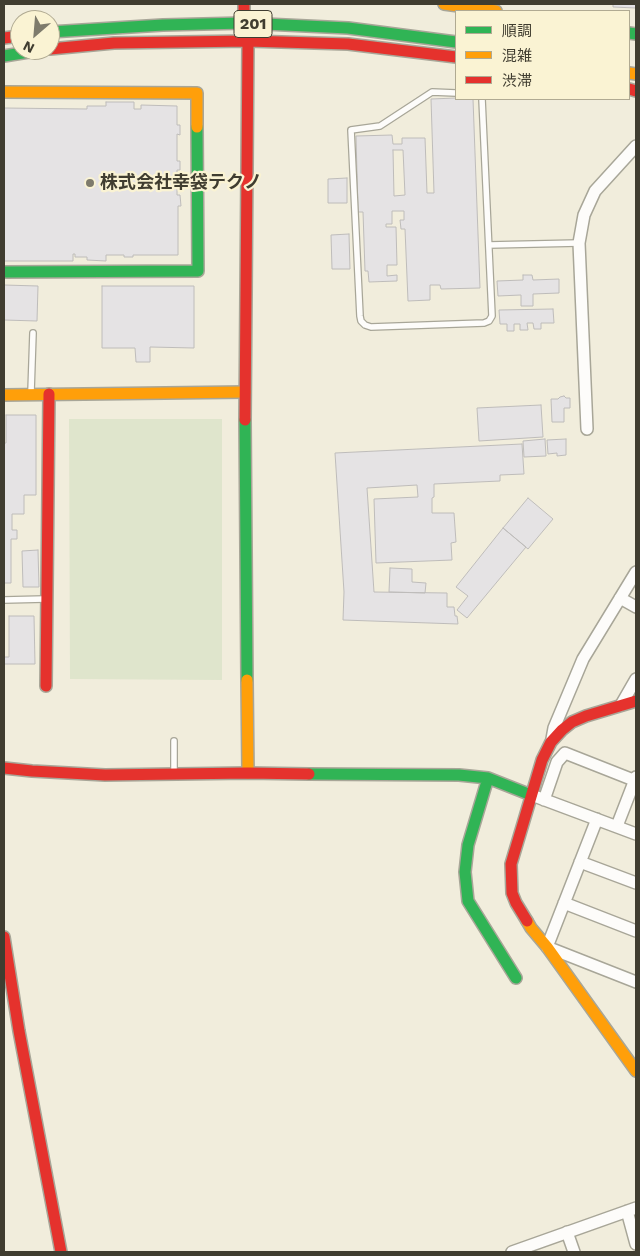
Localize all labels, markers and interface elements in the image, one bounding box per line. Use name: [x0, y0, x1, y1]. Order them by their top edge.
north arrow: [10, 10, 60, 60]
road number: 201: [234, 10, 272, 38]
legend: [455, 10, 630, 100]
text: 順調: [502, 22, 532, 40]
text: N: [20, 38, 37, 57]
text: 混雑: [502, 47, 532, 65]
text: 渋滞: [502, 72, 532, 90]
place label: 株式会社幸袋テクノ: [100, 172, 262, 194]
marker: 株式会社幸袋テクノ: [84, 177, 96, 189]

